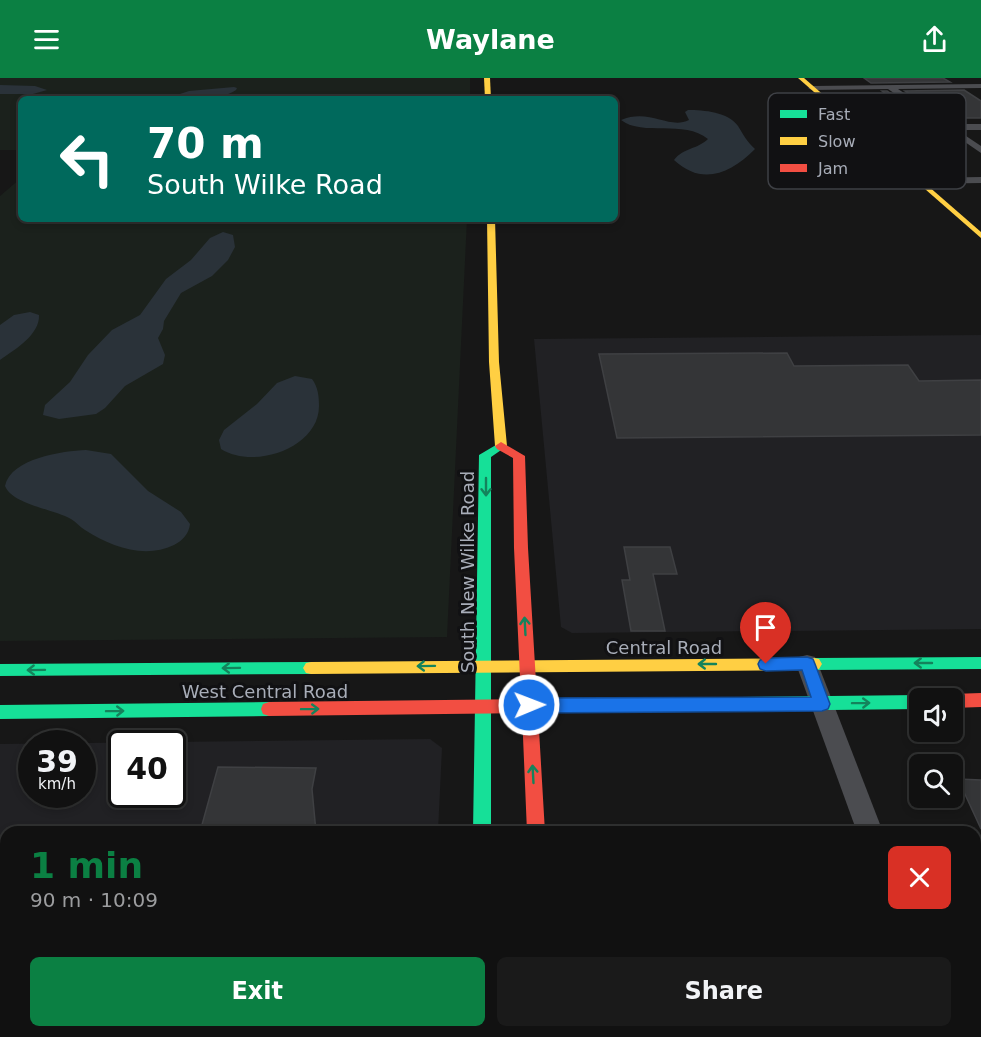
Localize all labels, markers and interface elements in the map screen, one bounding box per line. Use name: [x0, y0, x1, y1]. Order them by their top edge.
icon: menu: [30, 23, 63, 56]
icon: share: [918, 23, 951, 56]
text: Waylane: [426, 24, 555, 55]
legend: [768, 93, 966, 189]
text: Fast: [818, 105, 850, 124]
text: 70 m: [147, 119, 264, 168]
icon: left: [48, 120, 126, 198]
text: Slow: [818, 132, 855, 151]
text: Jam: [817, 159, 848, 178]
text: South Wilke Road: [147, 169, 383, 200]
street label: South New Wilke Road: [457, 471, 478, 673]
one-way arrow: [480, 476, 492, 496]
pin: [740, 602, 791, 664]
icon: arrive: [749, 611, 782, 644]
one-way arrow: [519, 617, 530, 637]
street label: Central Road: [606, 637, 722, 658]
one-way arrow: [913, 657, 933, 669]
one-way arrow: [697, 658, 717, 670]
one-way arrow: [417, 660, 437, 672]
one-way arrow: [222, 662, 242, 674]
one-way arrow: [27, 664, 47, 676]
position arrow: [497, 673, 561, 737]
street label: West Central Road: [182, 681, 348, 702]
map controls: [909, 688, 963, 808]
button: sound: [909, 688, 963, 742]
one-way arrow: [850, 697, 870, 709]
one-way arrow: [300, 703, 320, 715]
one-way arrow: [105, 705, 125, 716]
speed limit sign: 40: [108, 730, 186, 808]
text: 39: [36, 744, 78, 779]
button: search: [909, 754, 963, 808]
one-way arrow: [527, 765, 538, 785]
text: km/h: [38, 775, 76, 793]
text: 1 min: [30, 845, 143, 886]
button: close: [888, 846, 951, 909]
text: 90 m · 10:09: [30, 888, 158, 912]
button: Exit: [30, 957, 485, 1026]
button: Share: [497, 957, 951, 1026]

